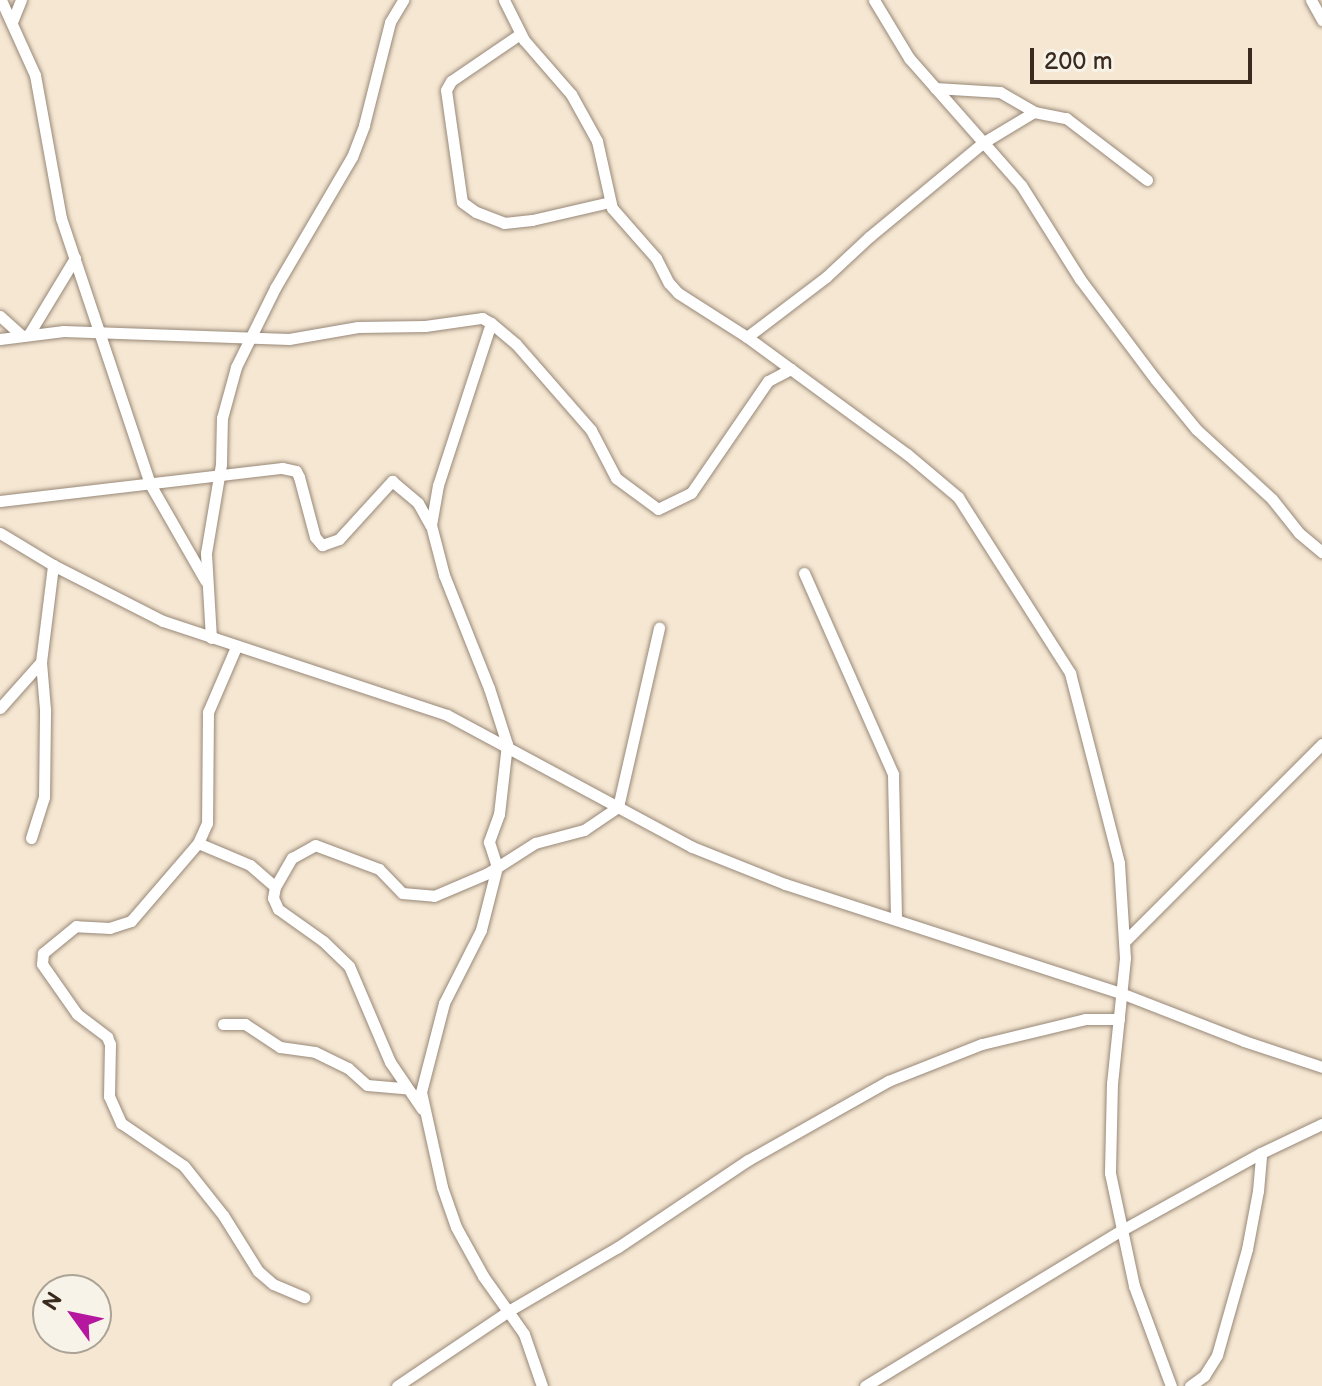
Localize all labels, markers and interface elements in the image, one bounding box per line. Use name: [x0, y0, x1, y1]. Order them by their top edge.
scale bar: [1034, 32, 1256, 82]
text: 200 m: [1044, 47, 1113, 76]
north arrow: [32, 1274, 112, 1354]
text: N: [37, 1287, 69, 1316]

